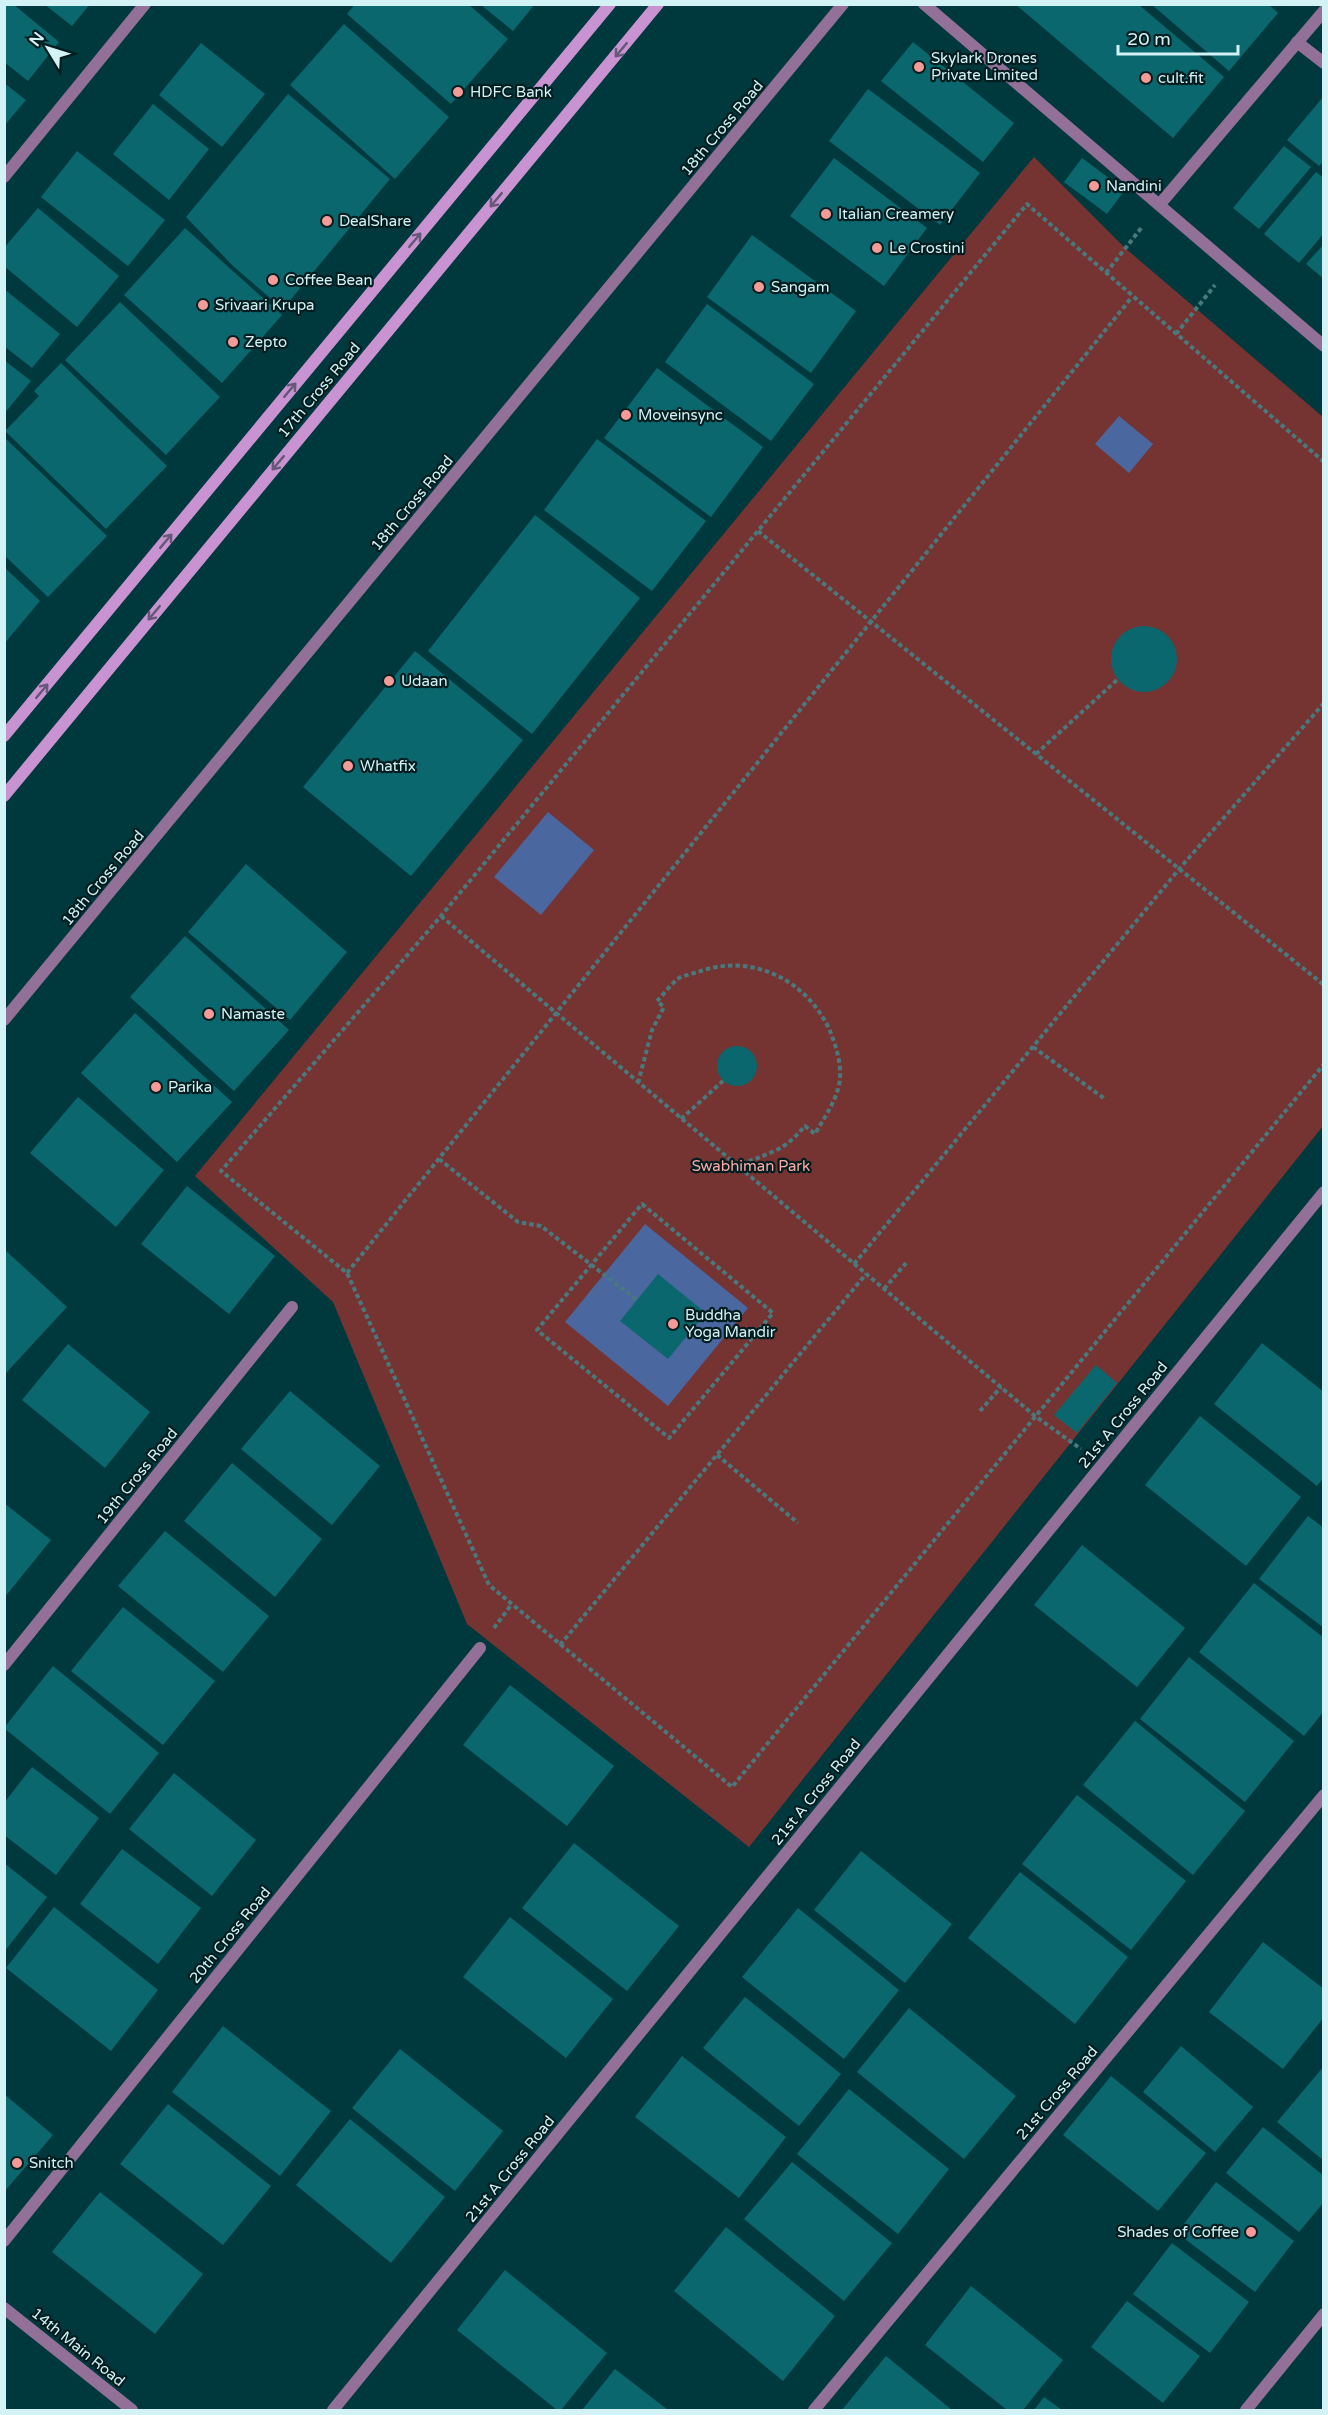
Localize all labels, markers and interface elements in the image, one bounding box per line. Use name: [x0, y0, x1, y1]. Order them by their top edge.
north arrow: [18, 18, 78, 78]
scale bar: [1118, 18, 1238, 56]
text: N: [25, 28, 49, 51]
text: 20 m: [1127, 28, 1171, 50]
one-way arrow: [614, 41, 627, 57]
place label: Skylark Drones Private Limited: [931, 49, 1038, 84]
marker: Skylark Drones Private Limited: [912, 60, 926, 74]
place label: cult.fit: [1158, 69, 1204, 87]
marker: cult.fit: [1139, 71, 1153, 85]
street label: 18th Cross Road: [677, 77, 767, 179]
place label: HDFC Bank: [470, 83, 552, 101]
marker: HDFC Bank: [451, 85, 465, 99]
place label: Nandini: [1106, 177, 1162, 195]
marker: Nandini: [1087, 179, 1101, 193]
one-way arrow: [490, 192, 503, 208]
place label: Italian Creamery: [838, 205, 954, 223]
marker: Italian Creamery: [819, 207, 833, 221]
place label: DealShare: [339, 212, 411, 230]
marker: DealShare: [320, 214, 334, 228]
one-way arrow: [408, 233, 422, 248]
place label: Le Crostini: [889, 239, 964, 257]
marker: Le Crostini: [870, 241, 884, 255]
place label: Coffee Bean: [285, 271, 373, 289]
marker: Coffee Bean: [266, 273, 280, 287]
place label: Sangam: [771, 278, 829, 296]
marker: Sangam: [752, 280, 766, 294]
place label: Srivaari Krupa: [215, 296, 315, 314]
marker: Srivaari Krupa: [196, 298, 210, 312]
place label: Zepto: [245, 333, 287, 351]
marker: Zepto: [226, 335, 240, 349]
street label: 17th Cross Road: [274, 339, 364, 441]
one-way arrow: [284, 382, 297, 398]
place label: Moveinsync: [638, 406, 723, 424]
marker: Moveinsync: [619, 408, 633, 422]
street label: 18th Cross Road: [367, 452, 457, 554]
one-way arrow: [272, 455, 285, 471]
one-way arrow: [159, 534, 173, 549]
one-way arrow: [147, 605, 160, 621]
place label: Udaan: [401, 672, 448, 690]
marker: Udaan: [382, 674, 396, 688]
one-way arrow: [35, 684, 49, 699]
place label: Whatfix: [360, 757, 416, 775]
marker: Whatfix: [341, 759, 355, 773]
street label: 18th Cross Road: [58, 827, 148, 929]
place label: Namaste: [221, 1005, 285, 1023]
marker: Namaste: [202, 1007, 216, 1021]
place label: Parika: [168, 1078, 212, 1096]
marker: Parika: [149, 1080, 163, 1094]
park label: Swabhiman Park: [692, 1157, 810, 1175]
place label: Buddha Yoga Mandir: [685, 1306, 776, 1341]
marker: Buddha Yoga Mandir: [666, 1317, 680, 1331]
street label: 21st A Cross Road: [1075, 1358, 1171, 1472]
street label: 19th Cross Road: [93, 1424, 181, 1528]
street label: 21st A Cross Road: [768, 1735, 864, 1849]
street label: 20th Cross Road: [186, 1883, 274, 1987]
street label: 21st Cross Road: [1013, 2043, 1101, 2143]
street label: 21st A Cross Road: [462, 2112, 558, 2226]
place label: Snitch: [29, 2154, 74, 2172]
marker: Snitch: [10, 2156, 24, 2170]
place label: Shades of Coffee: [1117, 2223, 1239, 2241]
marker: Shades of Coffee: [1244, 2225, 1258, 2239]
street label: 14th Main Road: [28, 2304, 128, 2390]

